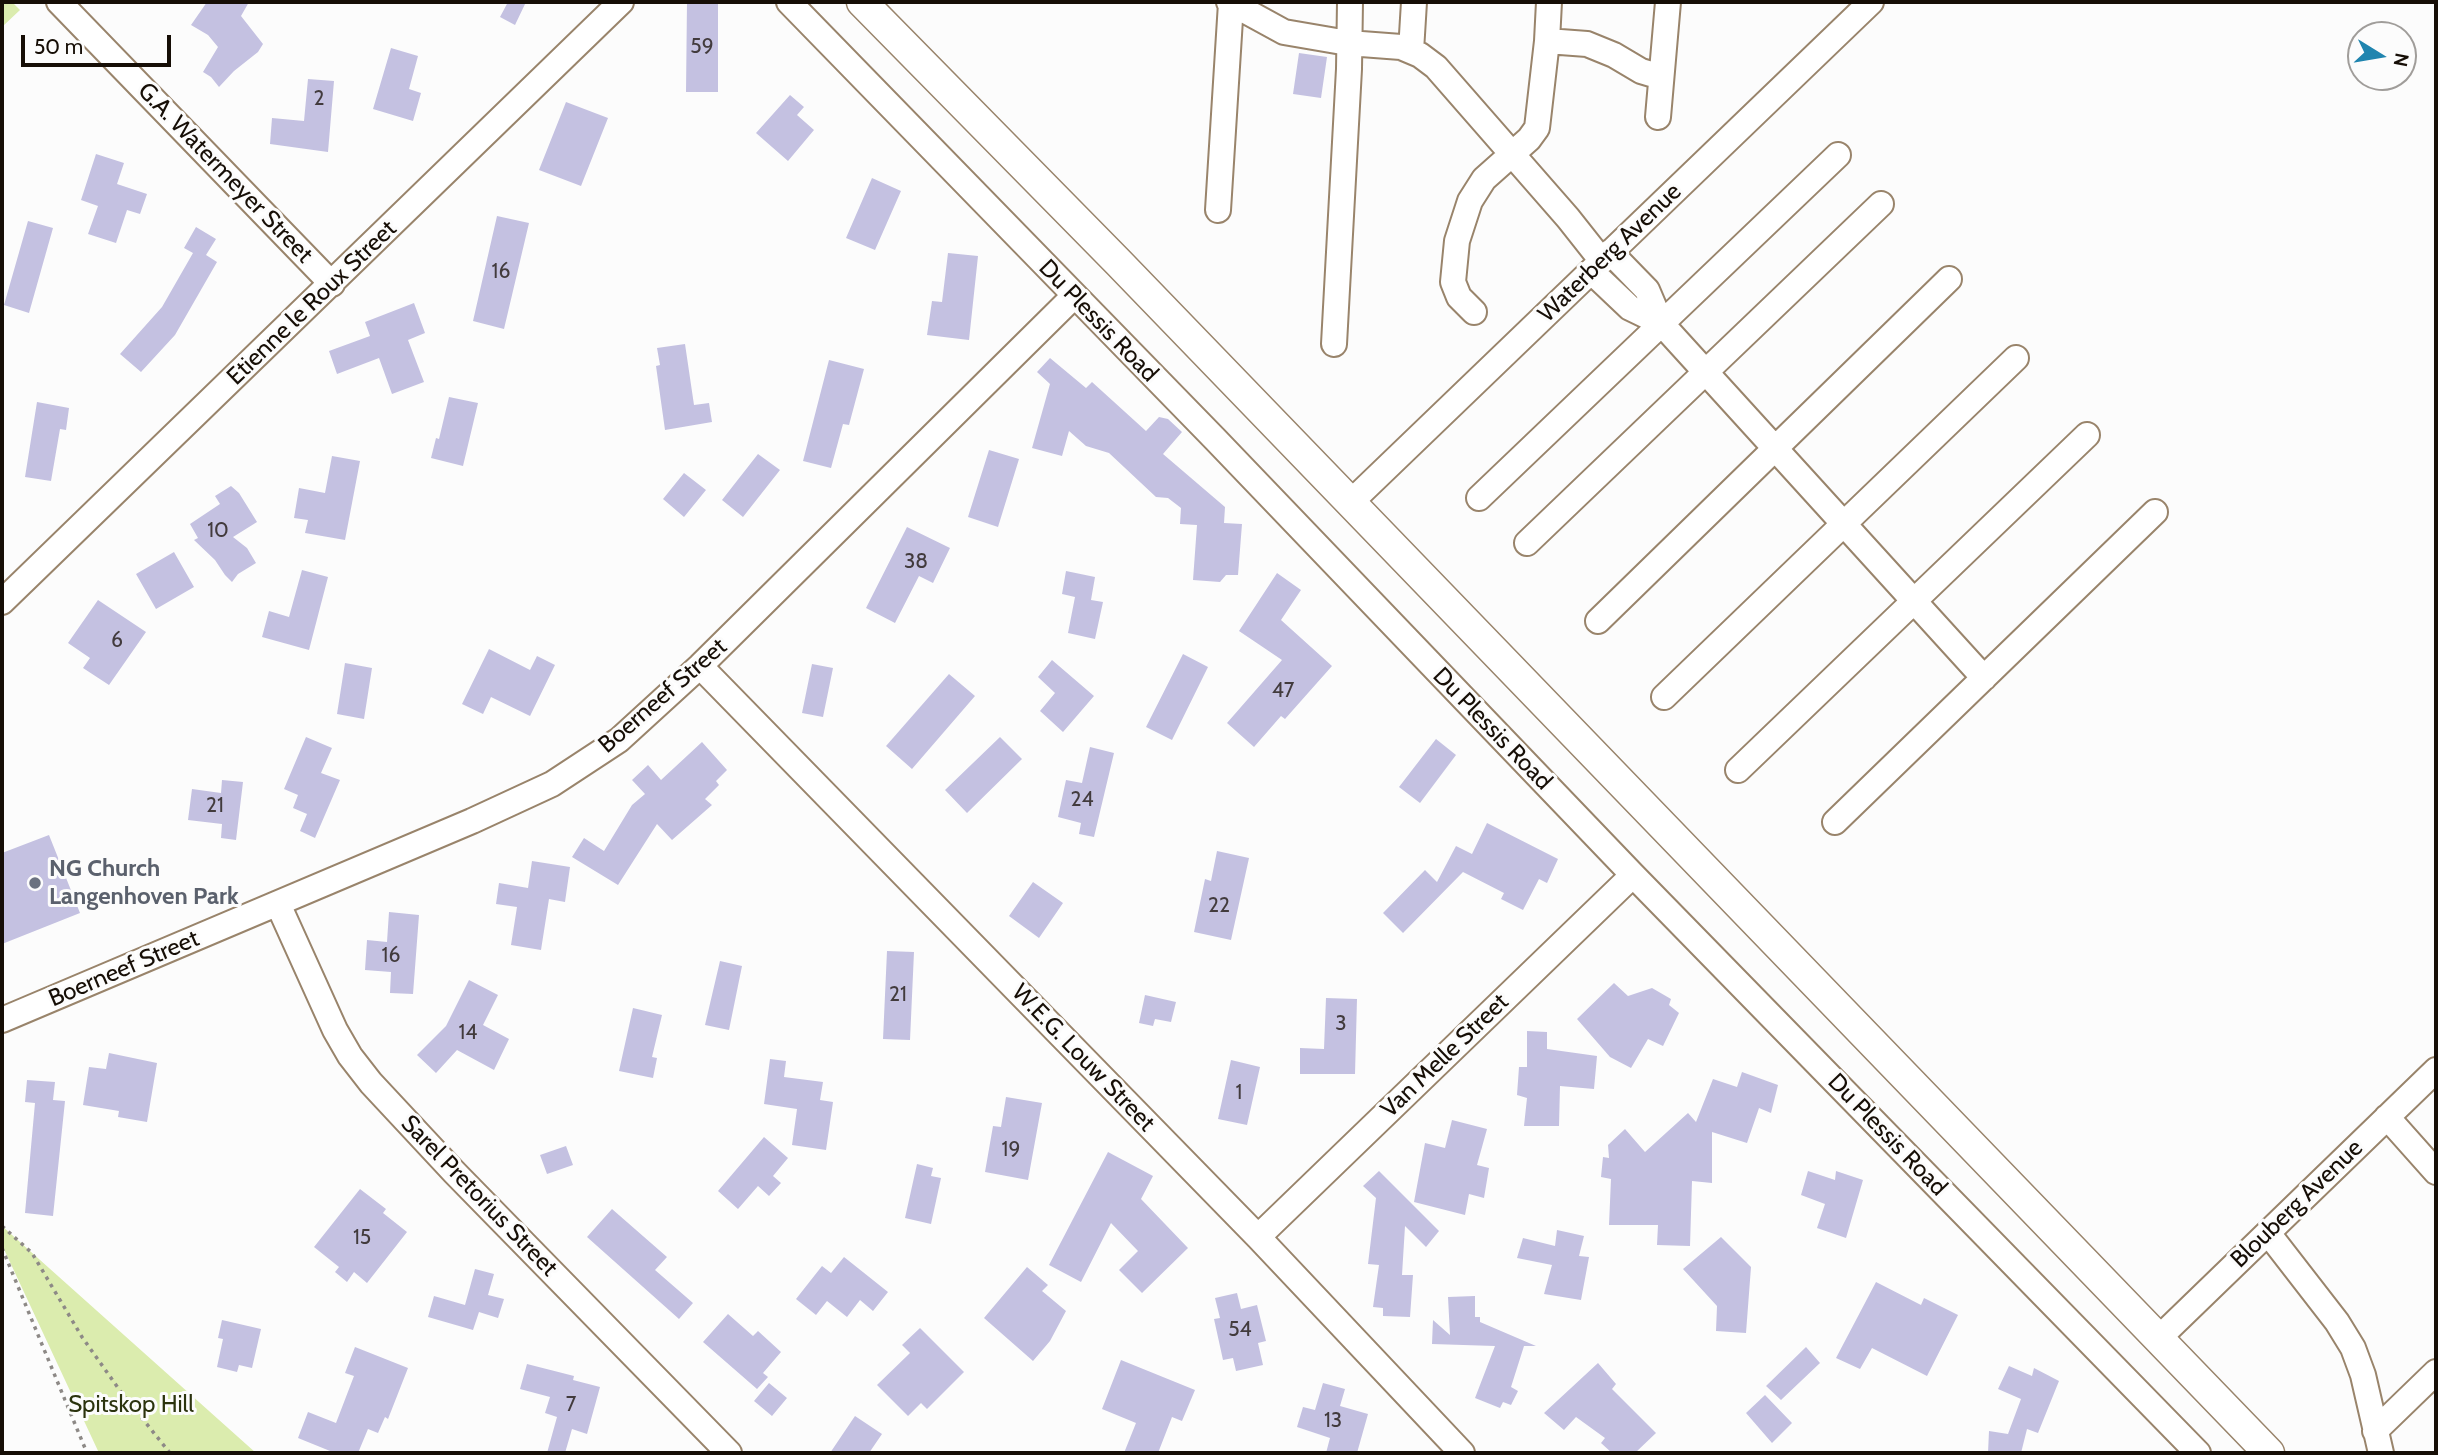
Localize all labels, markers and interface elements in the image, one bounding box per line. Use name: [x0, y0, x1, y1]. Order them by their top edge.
scale bar: [24, 21, 175, 65]
north arrow: [2347, 21, 2417, 91]
text: 50 m: [34, 34, 83, 59]
house number: 59: [690, 34, 714, 60]
text: N: [2389, 51, 2414, 69]
street label: G.A. Watermeyer Street: [132, 77, 318, 269]
house number: 2: [313, 86, 325, 112]
street label: Waterberg Avenue: [1533, 178, 1687, 328]
street label: Etienne le Roux Street: [221, 215, 403, 391]
street label: Du Plessis Road: [1032, 254, 1164, 388]
house number: 16: [492, 259, 510, 285]
house number: 10: [207, 518, 229, 544]
house number: 38: [904, 549, 928, 575]
house number: 6: [111, 628, 123, 654]
street label: Boerneef Street: [593, 633, 733, 759]
street label: Du Plessis Road: [1426, 662, 1558, 796]
house number: 47: [1272, 678, 1294, 704]
house number: 24: [1070, 787, 1094, 813]
house number: 21: [206, 793, 224, 819]
place label: NG Church Langenhoven Park: [49, 855, 239, 911]
marker: NG Church Langenhoven Park: [27, 875, 43, 891]
house number: 22: [1208, 893, 1230, 919]
street label: Boerneef Street: [45, 924, 203, 1014]
house number: 16: [382, 943, 400, 969]
street label: W.E.G. Louw Street: [1005, 978, 1161, 1138]
house number: 21: [889, 982, 907, 1008]
street label: Van Melle Street: [1375, 988, 1515, 1124]
house number: 3: [1335, 1011, 1347, 1037]
house number: 14: [459, 1020, 477, 1046]
street label: Du Plessis Road: [1821, 1068, 1953, 1202]
house number: 1: [1236, 1080, 1242, 1106]
street label: Sarel Pretorius Street: [395, 1109, 563, 1283]
street label: Blouberg Avenue: [2225, 1134, 2369, 1274]
house number: 19: [1002, 1137, 1020, 1163]
house number: 15: [353, 1225, 371, 1251]
house number: 54: [1228, 1317, 1252, 1343]
park label: Spitskop Hill: [68, 1391, 194, 1419]
house number: 7: [566, 1392, 576, 1418]
house number: 13: [1324, 1408, 1342, 1434]

